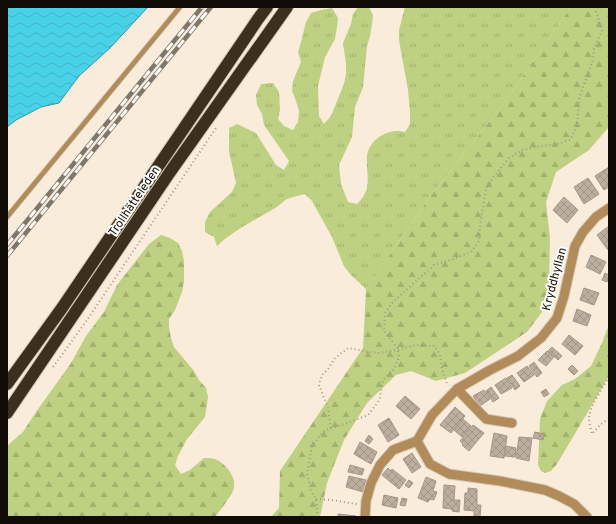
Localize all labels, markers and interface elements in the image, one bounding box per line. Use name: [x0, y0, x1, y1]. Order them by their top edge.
street label: Trollhätteleden: [105, 163, 164, 240]
street label: Kryddhyllan: [539, 246, 571, 313]

